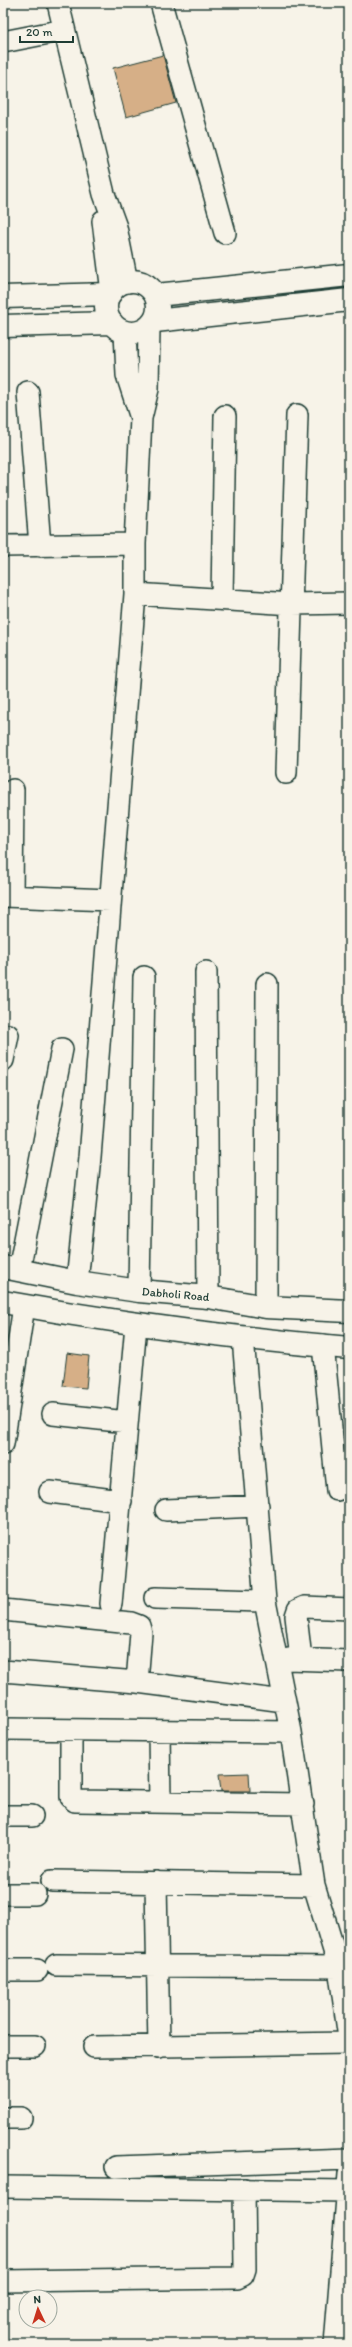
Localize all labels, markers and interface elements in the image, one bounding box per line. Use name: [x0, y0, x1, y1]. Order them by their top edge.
scale bar: [20, 18, 73, 44]
text: 20 m: [26, 25, 53, 39]
street label: Dabholi Road: [141, 1284, 210, 1304]
north arrow: [18, 2289, 58, 2329]
text: N: [33, 2293, 42, 2306]

